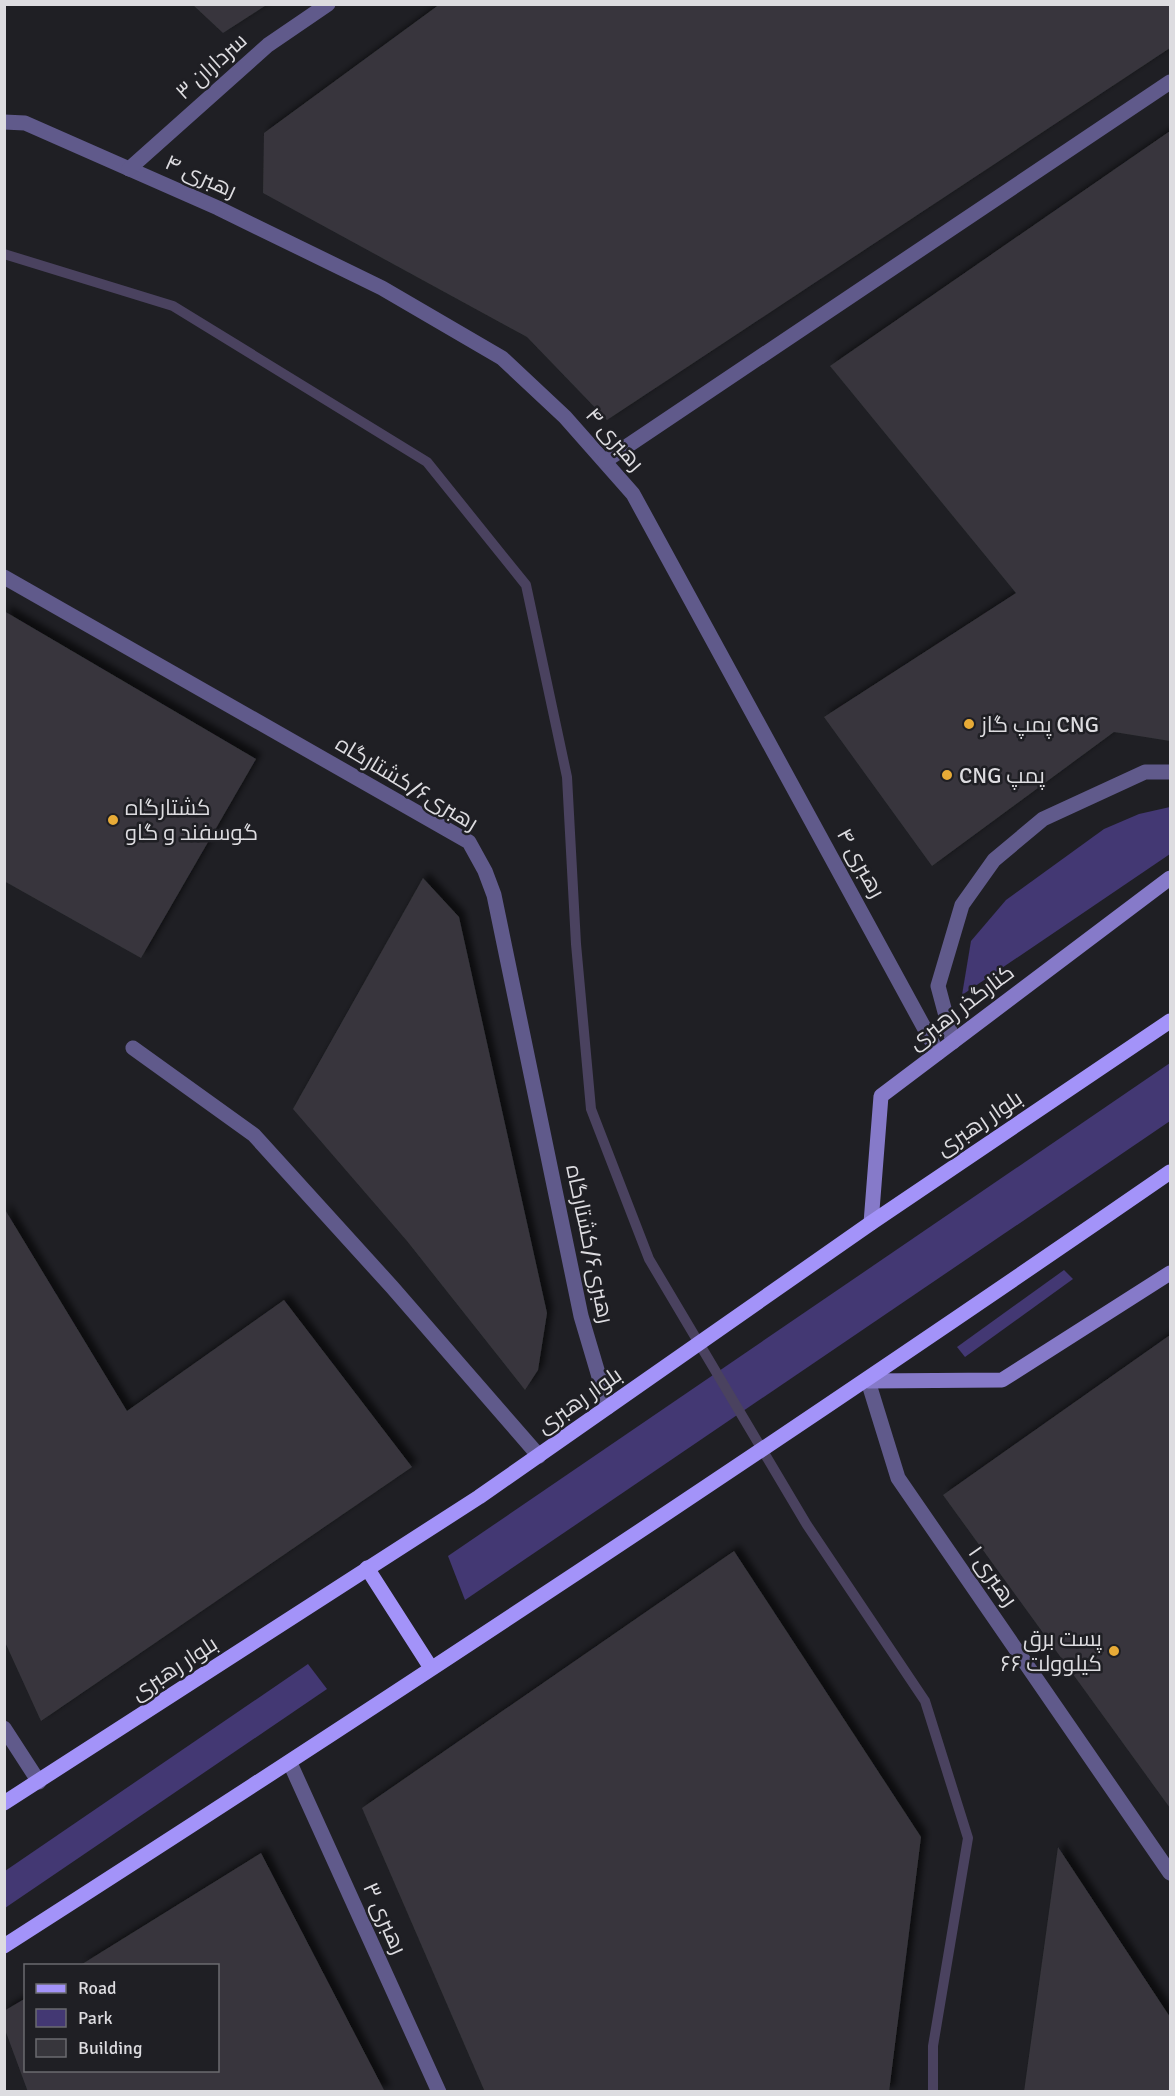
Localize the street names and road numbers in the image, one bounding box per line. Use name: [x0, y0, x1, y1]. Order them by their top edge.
street label: سرداران ۳: [170, 27, 252, 105]
street label: رهبری ۴: [161, 148, 241, 204]
street label: رهبری ۴: [580, 402, 650, 476]
street label: رهبری۶/کشتارگاه: [331, 730, 483, 836]
street label: رهبری ۴: [831, 823, 891, 903]
street label: کنارگذر رهبری: [903, 958, 1019, 1056]
street label: بلوار رهبری: [931, 1084, 1027, 1162]
street label: رهبری۶/کشتارگاه: [560, 1162, 620, 1326]
street label: بلوار رهبری: [531, 1361, 627, 1439]
street label: رهبری ۱: [963, 1541, 1023, 1611]
street label: بلوار رهبری: [126, 1630, 222, 1706]
street label: رهبری ۳: [357, 1878, 413, 1958]

